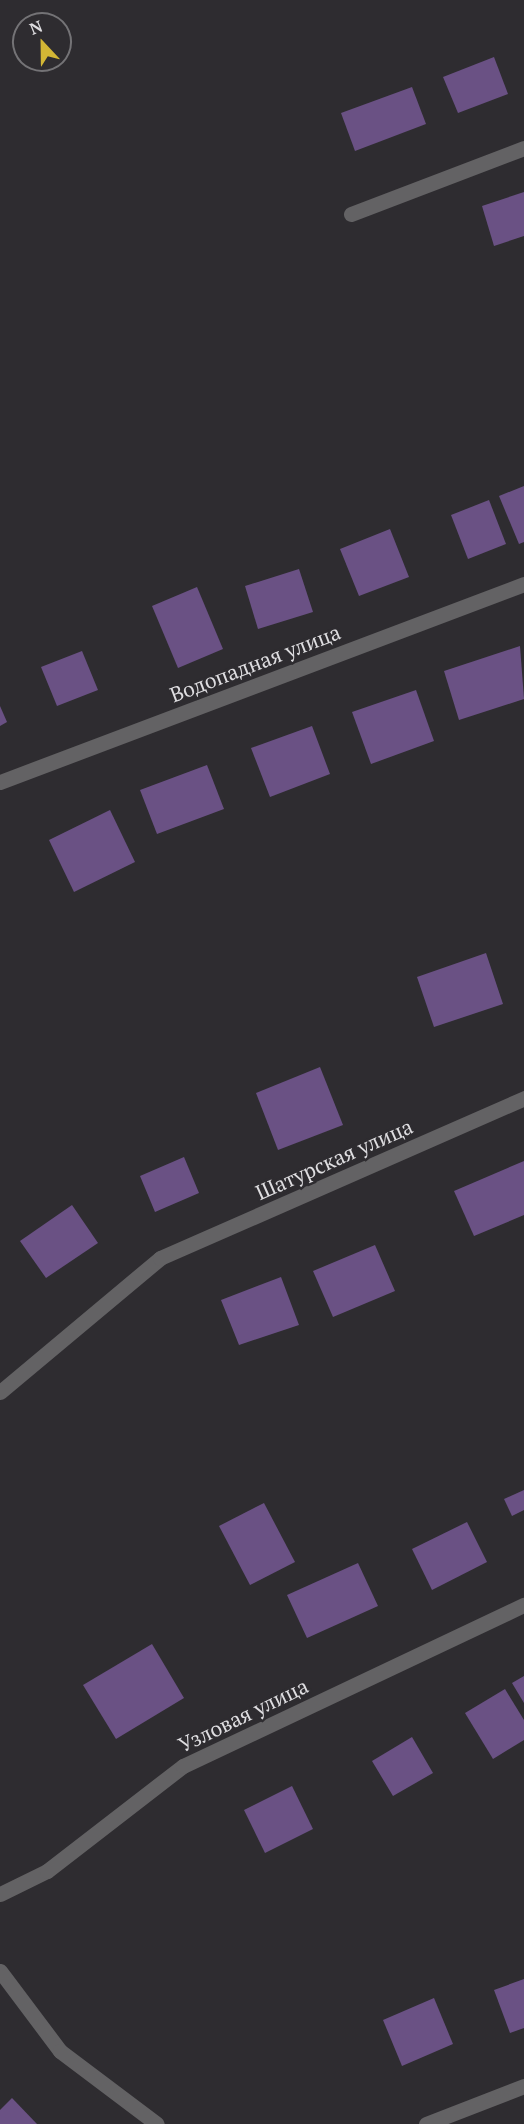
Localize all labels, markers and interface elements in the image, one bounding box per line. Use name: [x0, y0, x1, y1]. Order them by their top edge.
north arrow: [12, 12, 72, 72]
text: N: [26, 15, 46, 40]
street label: Водопадная улица: [166, 619, 344, 707]
street label: Шатурская улица: [252, 1113, 416, 1205]
street label: Узловая улица: [174, 1673, 312, 1757]

